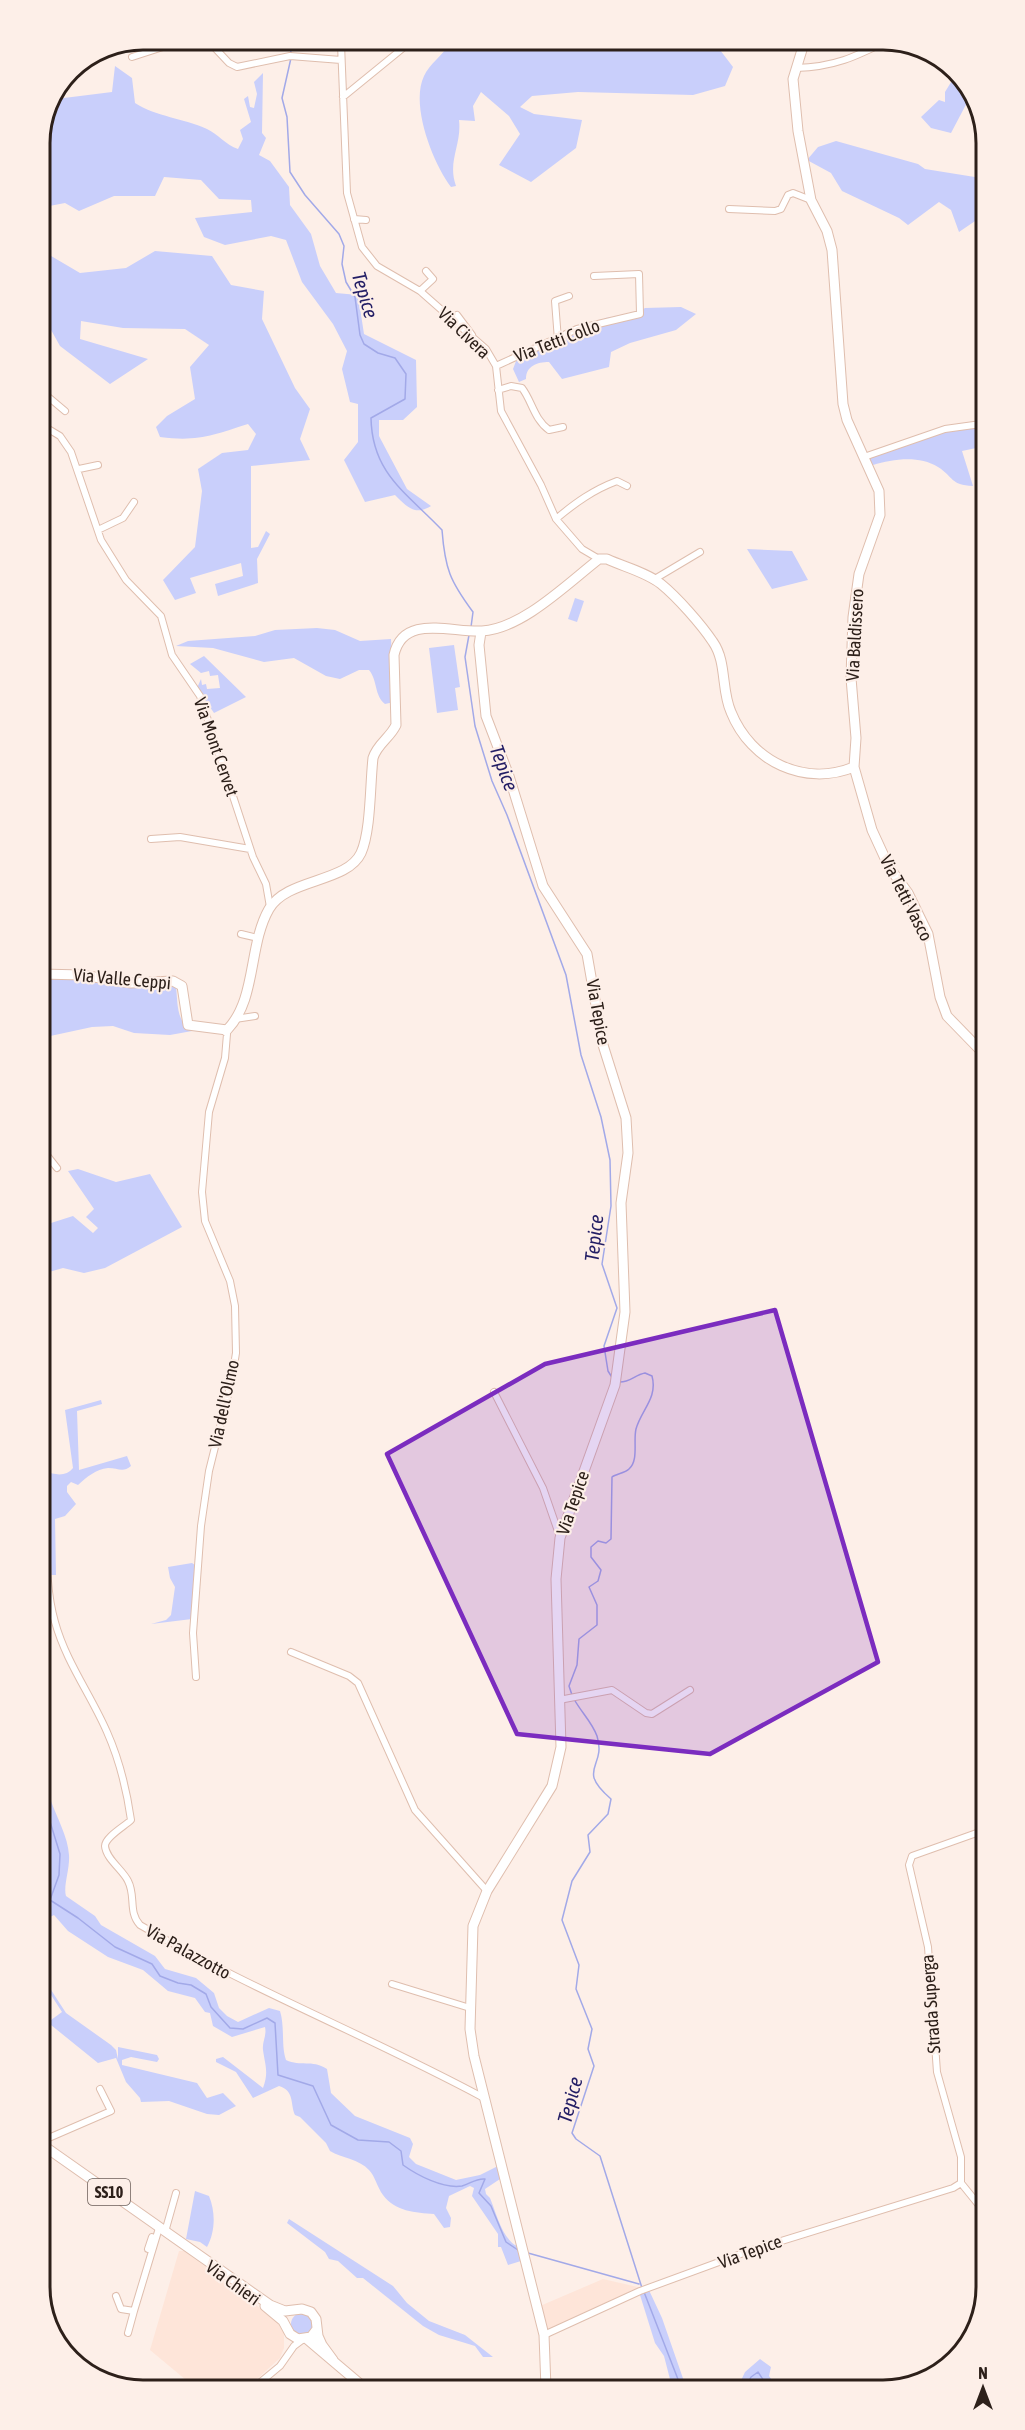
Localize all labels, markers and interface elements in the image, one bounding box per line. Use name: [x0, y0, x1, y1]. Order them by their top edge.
water label: Tepice: [348, 269, 383, 321]
street label: Via Civera: [434, 303, 495, 363]
street label: Via Tetti Collo: [511, 315, 603, 366]
street label: Via Baldissero: [842, 588, 867, 682]
street label: Via Mont Cervet: [190, 695, 243, 799]
water label: Tepice: [486, 742, 523, 794]
street label: Via Tetti Vasco: [876, 851, 937, 944]
street label: Via Valle Ceppi: [72, 964, 172, 993]
street label: Via Tepice: [582, 977, 615, 1046]
water label: Tepice: [580, 1213, 607, 1263]
street label: Via dell'Olmo: [204, 1358, 243, 1450]
street label: Via Tepice: [552, 1468, 593, 1538]
street label: Via Palazzotto: [142, 1920, 234, 1983]
street label: Strada Superga: [917, 1954, 944, 2054]
water label: Tepice: [552, 2074, 587, 2126]
road number: SS10: [88, 2179, 130, 2205]
street label: Via Tepice: [715, 2230, 785, 2273]
street label: Via Chieri: [202, 2256, 265, 2309]
north arrow: [953, 2358, 1013, 2418]
text: N: [978, 2364, 988, 2382]

